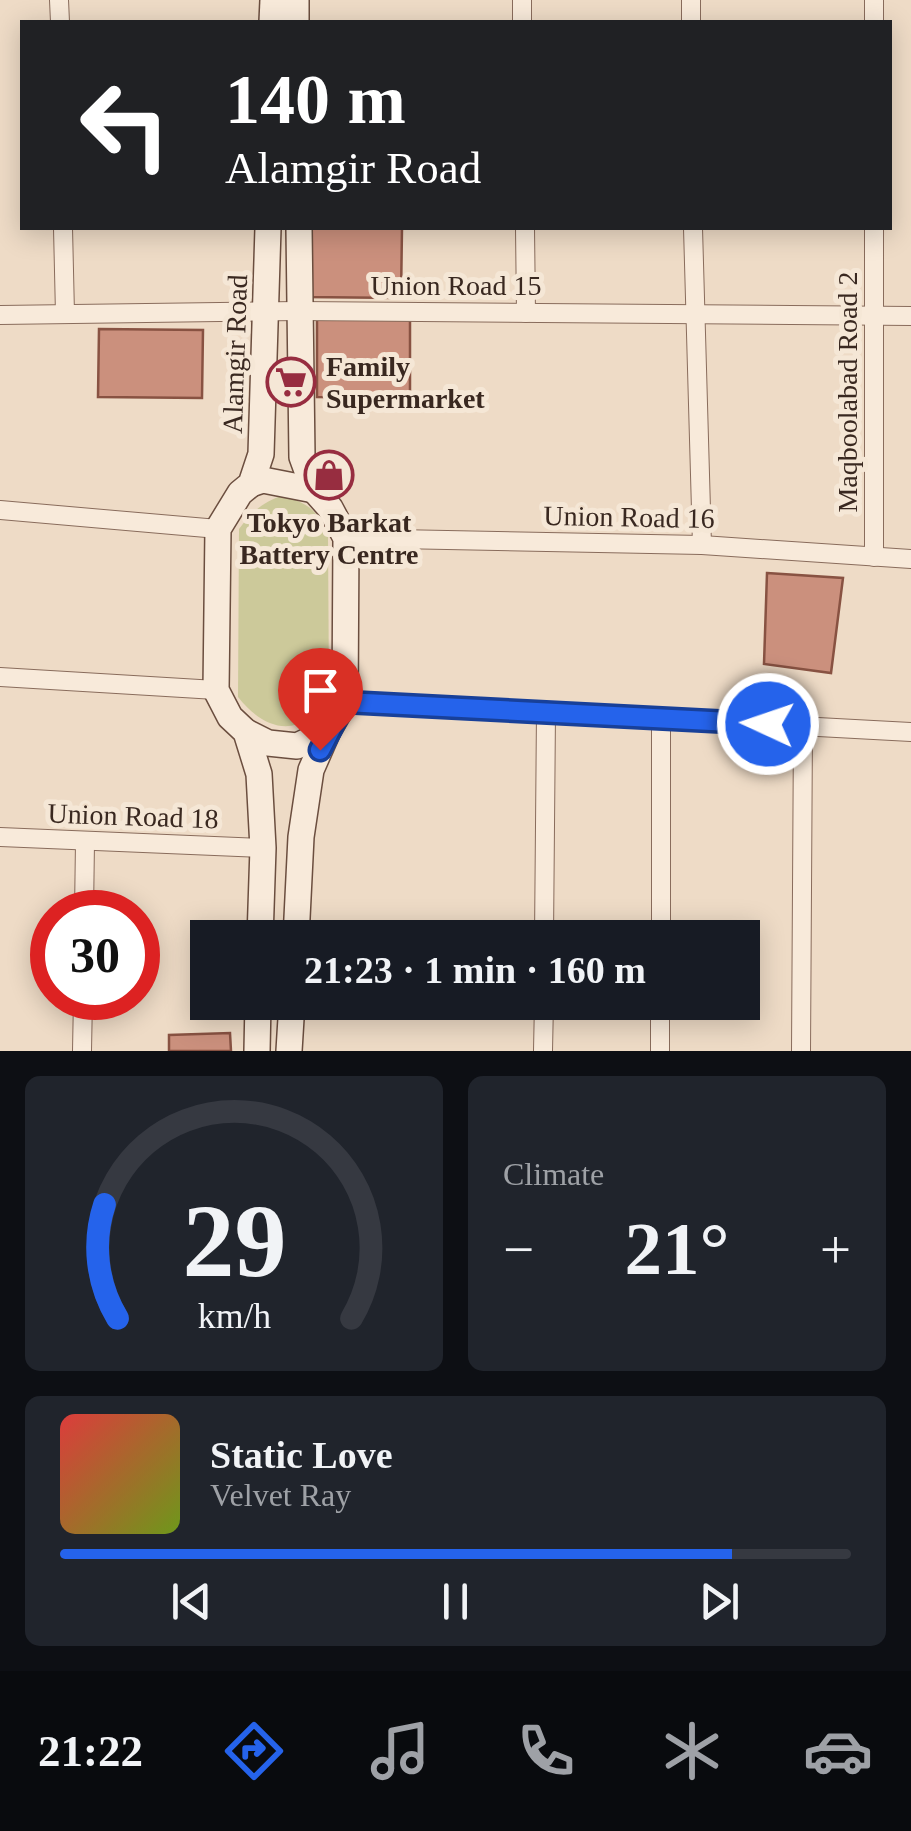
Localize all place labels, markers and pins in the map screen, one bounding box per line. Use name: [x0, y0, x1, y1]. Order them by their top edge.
place label: Family Supermarket: [326, 351, 485, 414]
supermarket icon: Family Supermarket: [265, 356, 317, 408]
shop icon: Tokyo Barkat Battery Centre: [303, 449, 355, 501]
place label: Tokyo Barkat Battery Centre: [239, 507, 419, 570]
pin: [278, 648, 363, 751]

